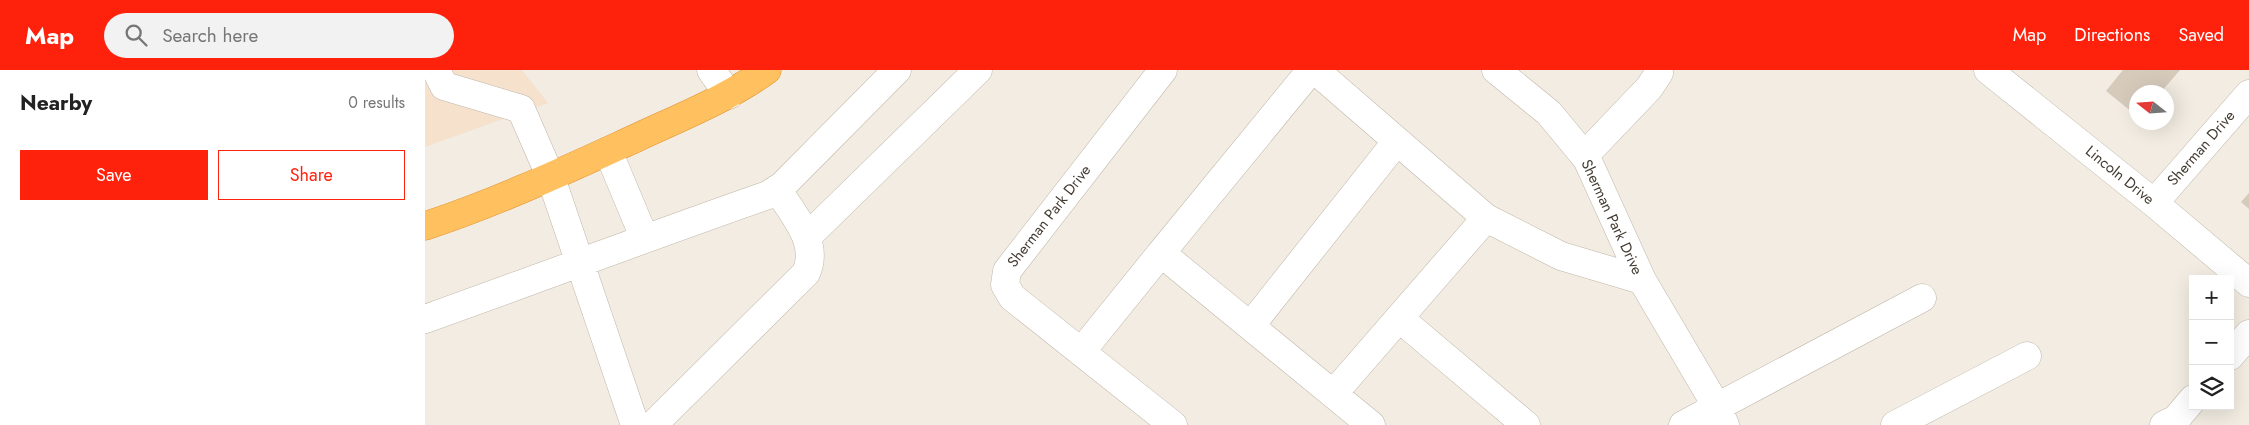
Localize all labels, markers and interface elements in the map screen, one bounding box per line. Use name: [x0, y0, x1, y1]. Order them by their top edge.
search box: [104, 13, 454, 58]
text: Map: [25, 18, 74, 53]
icon: search: [122, 21, 150, 49]
text: Search here: [162, 22, 258, 49]
text: Map: [2013, 22, 2046, 48]
text: Directions: [2074, 22, 2150, 48]
text: Saved: [2178, 22, 2224, 48]
north arrow: [2129, 85, 2174, 130]
text: Nearby: [20, 88, 92, 118]
text: 0 results: [348, 91, 405, 114]
street label: Sherman Drive: [2162, 105, 2240, 191]
street label: Lincoln Drive: [2081, 140, 2159, 210]
button: Save: [20, 150, 208, 200]
button: Share: [218, 150, 405, 200]
street label: Sherman Park Drive: [1576, 156, 1648, 278]
street label: Sherman Park Drive: [1002, 160, 1096, 272]
map controls: [2189, 275, 2234, 410]
button: +: [2189, 275, 2234, 320]
button: −: [2189, 320, 2234, 365]
button: layers: [2189, 365, 2234, 410]

